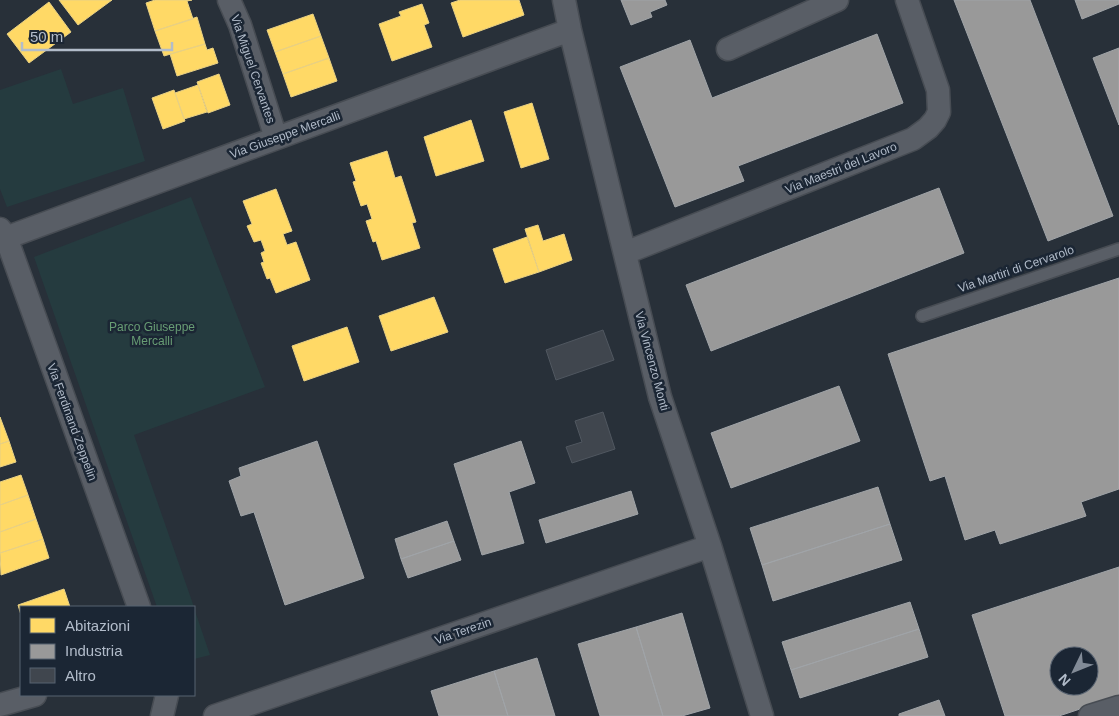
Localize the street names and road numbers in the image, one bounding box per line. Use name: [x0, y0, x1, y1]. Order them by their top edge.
street label: Via Miguel Cervantes: [228, 13, 278, 125]
street label: Via Giuseppe Mercalli: [228, 108, 342, 162]
street label: Via Maestri del Lavoro: [783, 139, 899, 197]
street label: Via Martiri di Cervarolo: [956, 242, 1076, 295]
street label: Via Vincenzo Monti: [632, 310, 672, 412]
street label: Via Ferdinand Zeppelin: [44, 361, 100, 483]
street label: Via Terezin: [433, 615, 493, 647]

